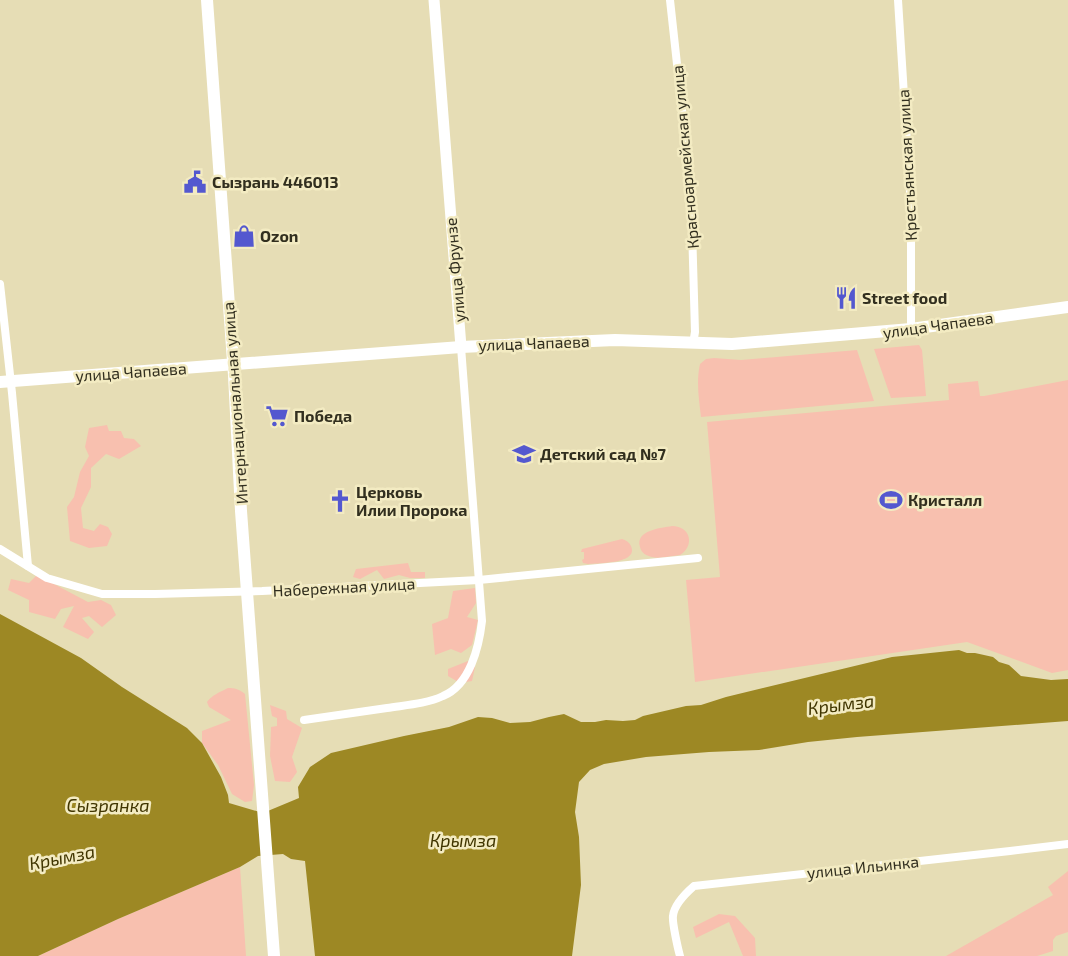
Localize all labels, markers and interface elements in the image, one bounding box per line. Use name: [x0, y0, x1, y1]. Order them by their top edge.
street label: Красноармейская улица: [667, 64, 703, 250]
street label: Крестьянская улица: [893, 89, 921, 241]
public building icon: Сызрань 446013: [182, 169, 208, 195]
place label: Сызрань 446013: [212, 172, 339, 191]
street label: улица Фрунзе: [440, 217, 470, 323]
shop icon: Ozon: [231, 223, 257, 249]
place label: Ozon: [260, 226, 298, 245]
restaurant icon: Street food: [833, 285, 859, 311]
place label: Street food: [862, 288, 947, 307]
street label: Интернациональная улица: [218, 301, 252, 505]
street label: улица Чапаева: [881, 307, 995, 343]
street label: улица Чапаева: [478, 331, 590, 355]
street label: улица Чапаева: [75, 358, 187, 386]
supermarket icon: Победа: [264, 403, 290, 429]
place label: Победа: [294, 406, 352, 425]
school or university icon: Детский сад №7: [511, 441, 537, 467]
place label: Детский сад №7: [540, 444, 667, 463]
place label: Церковь Илии Пророка: [356, 482, 467, 519]
sports icon: Кристалл: [878, 487, 904, 513]
church icon: Церковь Илии Пророка: [327, 488, 353, 514]
place label: Кристалл: [908, 490, 982, 509]
street label: Набережная улица: [272, 573, 416, 601]
water label: Крымза: [806, 689, 875, 719]
water label: Сызранка: [66, 794, 150, 816]
water label: Крымза: [430, 829, 496, 851]
water label: Крымза: [27, 840, 97, 874]
street label: улица Ильинка: [806, 851, 920, 883]

